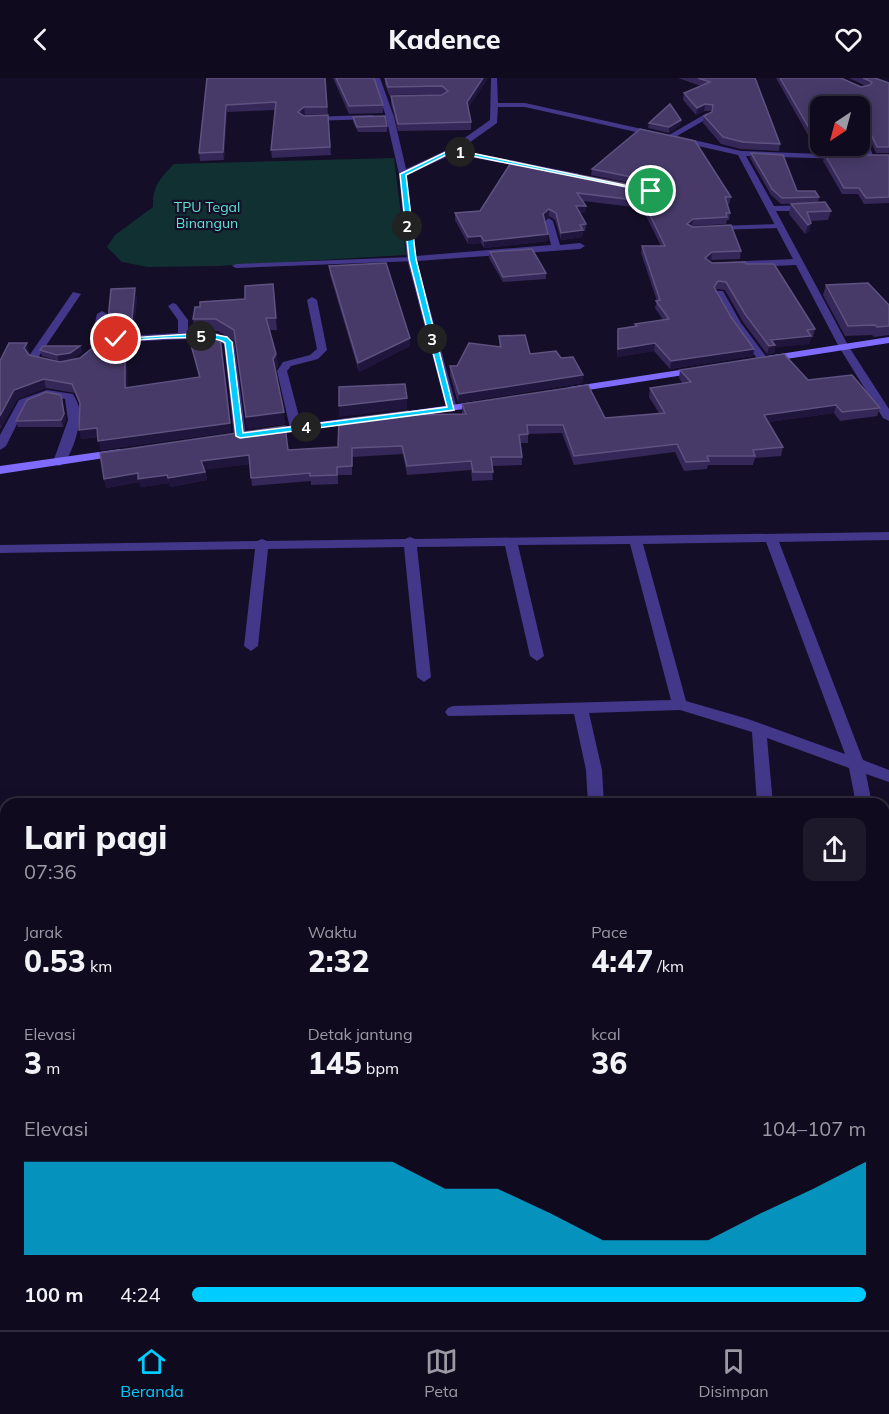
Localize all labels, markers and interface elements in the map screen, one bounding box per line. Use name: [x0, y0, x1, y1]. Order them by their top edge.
text: Kadence: [388, 22, 501, 56]
icon: back: [24, 23, 57, 56]
icon: heart: [832, 23, 865, 56]
north arrow: [810, 96, 870, 156]
map controls: [810, 96, 870, 156]
pin: 1: [445, 137, 475, 167]
text: 1: [455, 142, 465, 162]
pin: [625, 165, 676, 216]
icon: arrive: [634, 174, 667, 207]
park label: TPU Tegal Binangun: [174, 198, 240, 232]
pin: 2: [392, 211, 422, 241]
text: 2: [402, 216, 412, 236]
pin: [90, 313, 141, 364]
pin: 5: [186, 321, 216, 351]
icon: check: [99, 322, 132, 355]
pin: 3: [417, 324, 447, 354]
text: 5: [196, 326, 206, 346]
text: 3: [427, 329, 437, 349]
pin: 4: [291, 412, 321, 442]
text: 4: [301, 417, 311, 437]
text: Lari pagi: [24, 816, 167, 857]
button: share: [803, 818, 866, 881]
text: 07:36: [24, 859, 77, 884]
text: Jarak: [24, 922, 62, 942]
text: Waktu: [308, 922, 357, 942]
text: Pace: [591, 922, 627, 942]
text: 0.53: [24, 942, 86, 980]
text: 2:32: [308, 942, 369, 980]
text: 4:47: [591, 942, 653, 980]
text: km: [86, 956, 112, 976]
text: /km: [653, 956, 684, 976]
text: Elevasi: [24, 1024, 76, 1044]
text: Detak jantung: [308, 1024, 413, 1044]
text: kcal: [591, 1024, 621, 1044]
text: 3: [24, 1044, 42, 1082]
text: 145: [308, 1044, 362, 1082]
text: 36: [591, 1044, 627, 1082]
text: m: [42, 1058, 60, 1078]
text: bpm: [362, 1058, 399, 1078]
text: Elevasi: [24, 1116, 88, 1141]
text: 104–107 m: [761, 1116, 866, 1141]
text: 100 m: [24, 1282, 83, 1307]
text: 4:24: [120, 1282, 161, 1307]
tab: Beranda: [120, 1345, 184, 1401]
tab: Peta: [424, 1345, 458, 1401]
tab: Disimpan: [699, 1345, 769, 1401]

